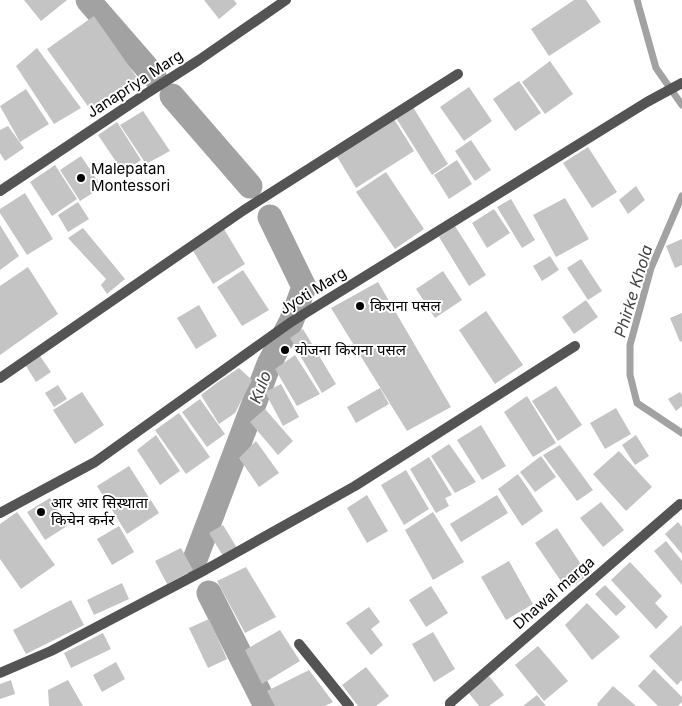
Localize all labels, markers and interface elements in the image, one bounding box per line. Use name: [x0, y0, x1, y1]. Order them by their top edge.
street label: Janapriya Marg: [83, 46, 186, 122]
place label: Malepatan Montessori: [91, 159, 170, 195]
marker: Malepatan Montessori: [75, 172, 87, 184]
water label: Phirke Khola: [609, 242, 657, 340]
street label: Jyoti Marg: [276, 263, 350, 319]
place label: किराना पसल: [370, 296, 442, 315]
marker: किराना पसल: [354, 300, 366, 312]
place label: योजना किराना पसल: [295, 340, 407, 359]
marker: योजना किराना पसल: [279, 344, 291, 356]
water label: Kulo: [245, 368, 275, 406]
place label: आर आर सिस्थाता किचेन कर्नर: [51, 493, 149, 529]
marker: आर आर सिस्थाता किचेन कर्नर: [35, 506, 47, 518]
street label: Dhawal marga: [509, 552, 598, 633]

